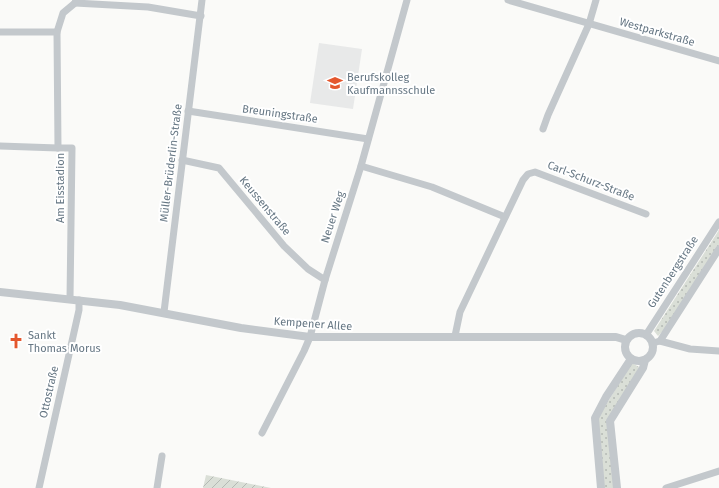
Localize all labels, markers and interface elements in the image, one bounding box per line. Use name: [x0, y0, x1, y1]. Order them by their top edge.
street label: Westparkstraße: [618, 15, 696, 49]
place label: Berufskolleg Kaufmannsschule: [347, 71, 435, 97]
school or university icon: Berufskolleg Kaufmannsschule: [326, 74, 344, 92]
street label: Breuningstraße: [241, 102, 319, 126]
street label: Müller-Brüderlin-Straße: [157, 103, 185, 223]
street label: Am Eisstadion: [54, 153, 67, 223]
street label: Carl-Schurz-Straße: [546, 158, 636, 204]
street label: Keussenstraße: [237, 174, 293, 238]
street label: Neuer Weg: [319, 189, 348, 245]
street label: Gutenbergstraße: [645, 234, 701, 310]
street label: Kempener Allee: [273, 315, 353, 333]
place label: Sankt Thomas Morus: [28, 329, 101, 355]
church icon: Sankt Thomas Morus: [7, 332, 25, 350]
street label: Ottostraße: [37, 365, 61, 419]

